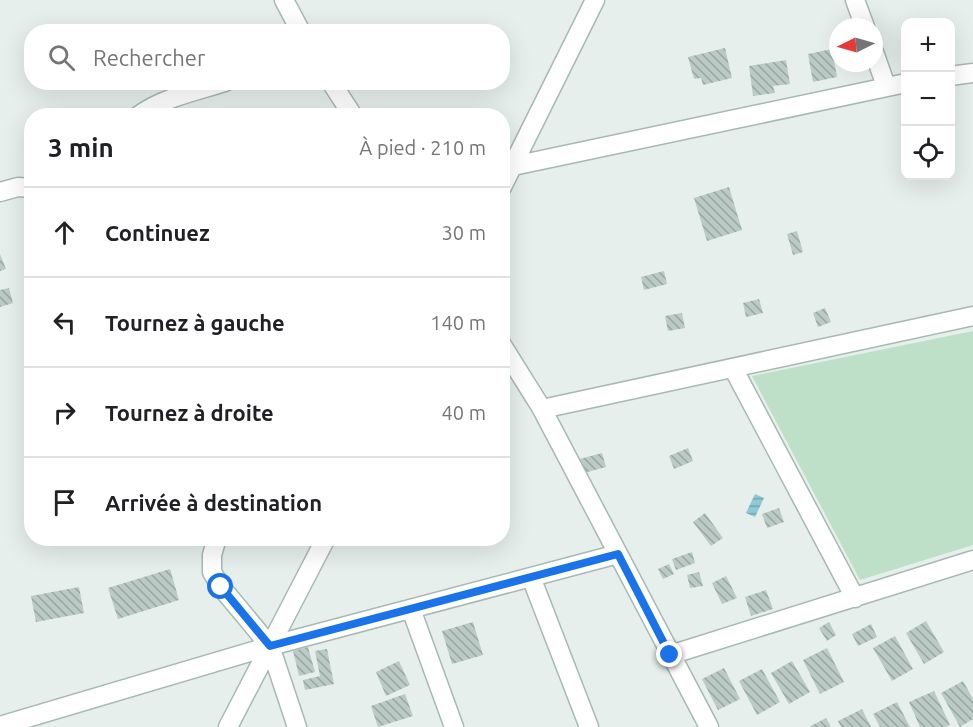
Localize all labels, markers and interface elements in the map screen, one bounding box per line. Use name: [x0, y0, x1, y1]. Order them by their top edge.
north arrow: [829, 18, 883, 72]
map controls: [901, 18, 955, 180]
button: +: [901, 18, 955, 72]
search box: [24, 24, 510, 90]
icon: search: [45, 41, 78, 74]
text: Rechercher: [93, 45, 205, 70]
button: −: [901, 72, 955, 126]
button: locate: [901, 126, 955, 180]
text: 3 min: [48, 133, 114, 162]
text: À pied · 210 m: [359, 136, 486, 159]
icon: ahead: [48, 216, 81, 249]
text: Continuez: [105, 220, 210, 245]
text: 30 m: [442, 221, 486, 244]
icon: left: [48, 306, 81, 339]
text: Tournez à gauche: [105, 310, 285, 335]
text: 140 m: [430, 311, 486, 334]
icon: right: [48, 396, 81, 429]
text: Tournez à droite: [105, 400, 274, 425]
text: 40 m: [442, 401, 486, 424]
icon: arrive: [48, 486, 81, 519]
text: Arrivée à destination: [105, 490, 322, 515]
route start: [207, 573, 233, 599]
route end: [656, 641, 682, 667]

